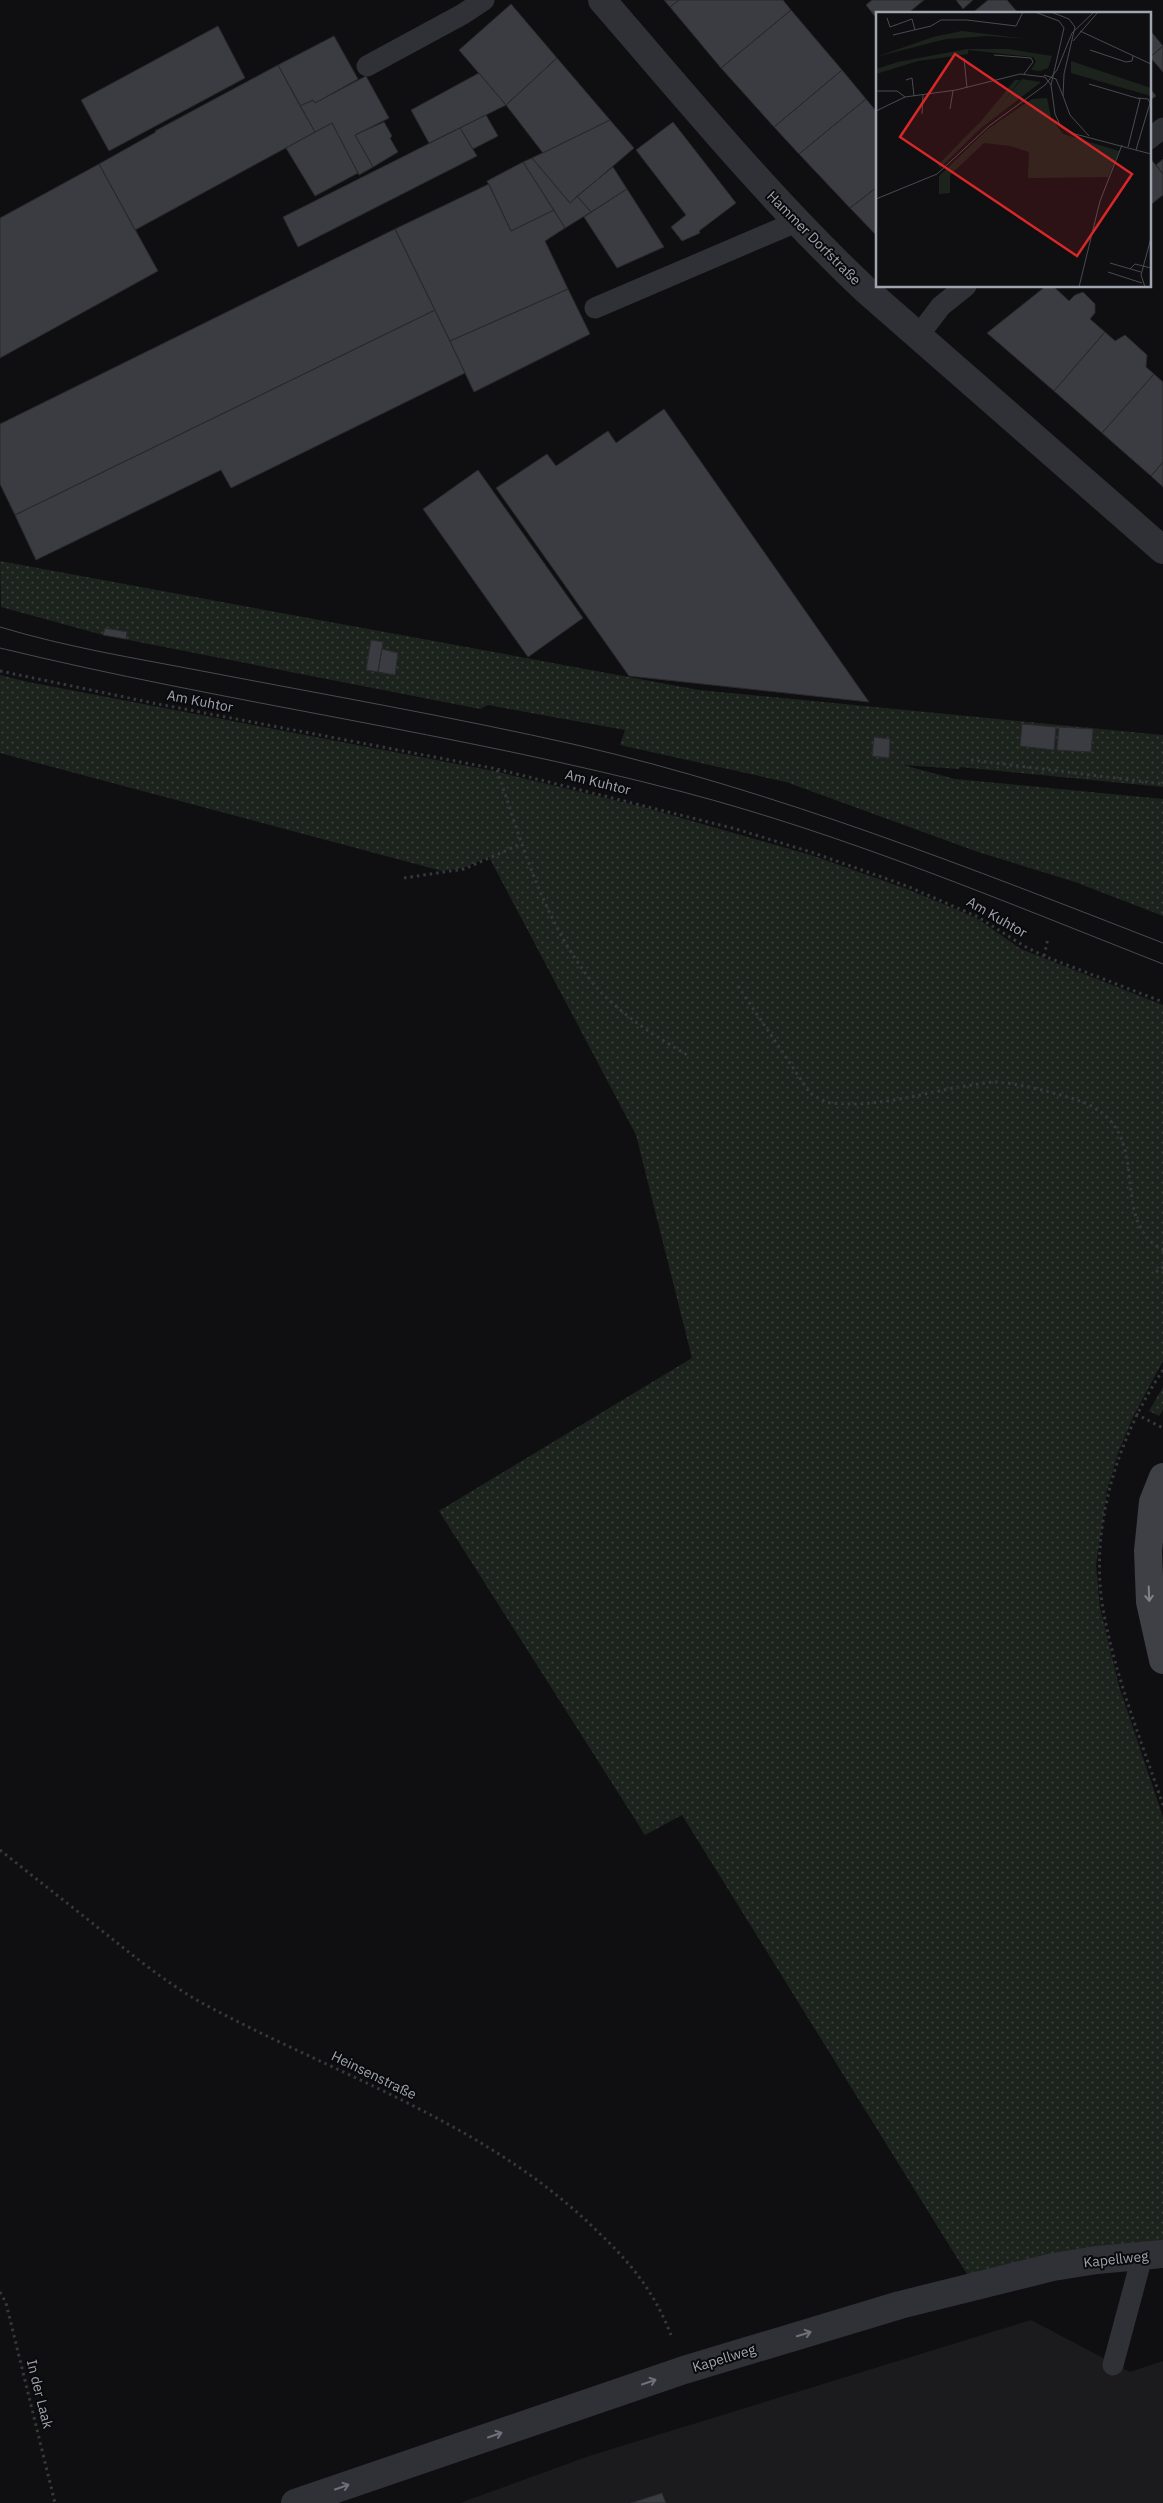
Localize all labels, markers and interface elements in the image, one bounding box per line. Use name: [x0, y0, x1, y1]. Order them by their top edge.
inset map: [876, 12, 1150, 288]
street label: Hammer Dorfstraße: [763, 187, 865, 289]
street label: Am Kuhtor: [165, 686, 235, 716]
street label: Am Kuhtor: [563, 765, 633, 799]
street label: Am Kuhtor: [963, 892, 1031, 942]
one-way arrow: [1145, 1585, 1154, 1601]
street label: Heinsenstraße: [329, 2047, 420, 2103]
street label: Kapellweg: [1083, 2247, 1150, 2271]
one-way arrow: [796, 2328, 812, 2338]
street label: Kapellweg: [690, 2340, 758, 2376]
street label: In der Laak: [23, 2358, 57, 2431]
one-way arrow: [641, 2377, 656, 2386]
one-way arrow: [487, 2429, 503, 2439]
one-way arrow: [333, 2482, 349, 2491]

